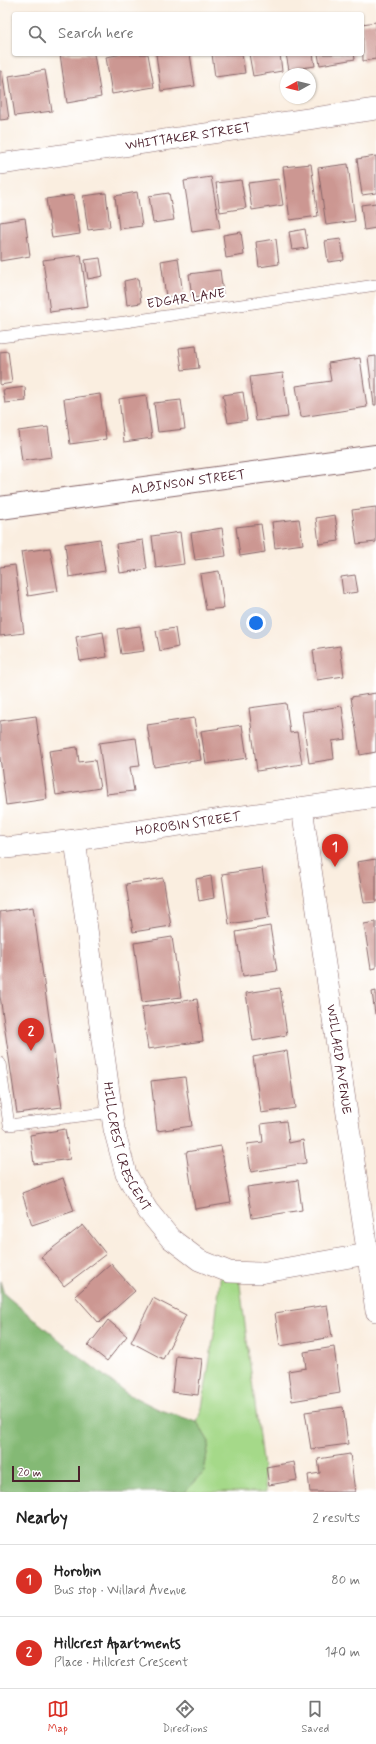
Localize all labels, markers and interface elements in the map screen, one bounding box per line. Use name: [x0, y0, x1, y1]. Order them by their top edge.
search box: [12, 12, 364, 56]
icon: search: [26, 23, 48, 45]
text: Search here: [58, 24, 134, 44]
north arrow: [280, 68, 316, 104]
street label: WHITTAKER STREET: [124, 119, 252, 154]
street label: EDGAR LANE: [146, 285, 227, 313]
street label: ALBINSON STREET: [130, 466, 247, 498]
your location: [246, 613, 266, 633]
street label: HOROBIN STREET: [134, 808, 243, 840]
pin: 1: [322, 834, 348, 867]
street label: WILLARD AVENUE: [323, 1003, 356, 1116]
pin: 2: [18, 1018, 44, 1051]
street label: HILLCREST CRESCENT: [99, 1081, 155, 1215]
scale bar: [12, 1464, 80, 1483]
text: 20 m: [18, 1466, 41, 1480]
text: Nearby: [16, 1507, 68, 1529]
text: 2 results: [313, 1510, 360, 1527]
text: Horobin: [54, 1562, 101, 1582]
text: 1: [26, 1572, 32, 1589]
text: 80 m: [331, 1572, 360, 1589]
text: Bus stop · Willard Avenue: [54, 1582, 187, 1599]
text: Hillcrest Apartments: [54, 1634, 181, 1654]
text: 2: [26, 1644, 32, 1661]
text: 140 m: [325, 1644, 360, 1661]
text: Place · Hillcrest Crescent: [54, 1654, 188, 1671]
tab: Map: [47, 1698, 69, 1736]
tab: Directions: [162, 1698, 208, 1736]
tab: Saved: [301, 1698, 329, 1736]

